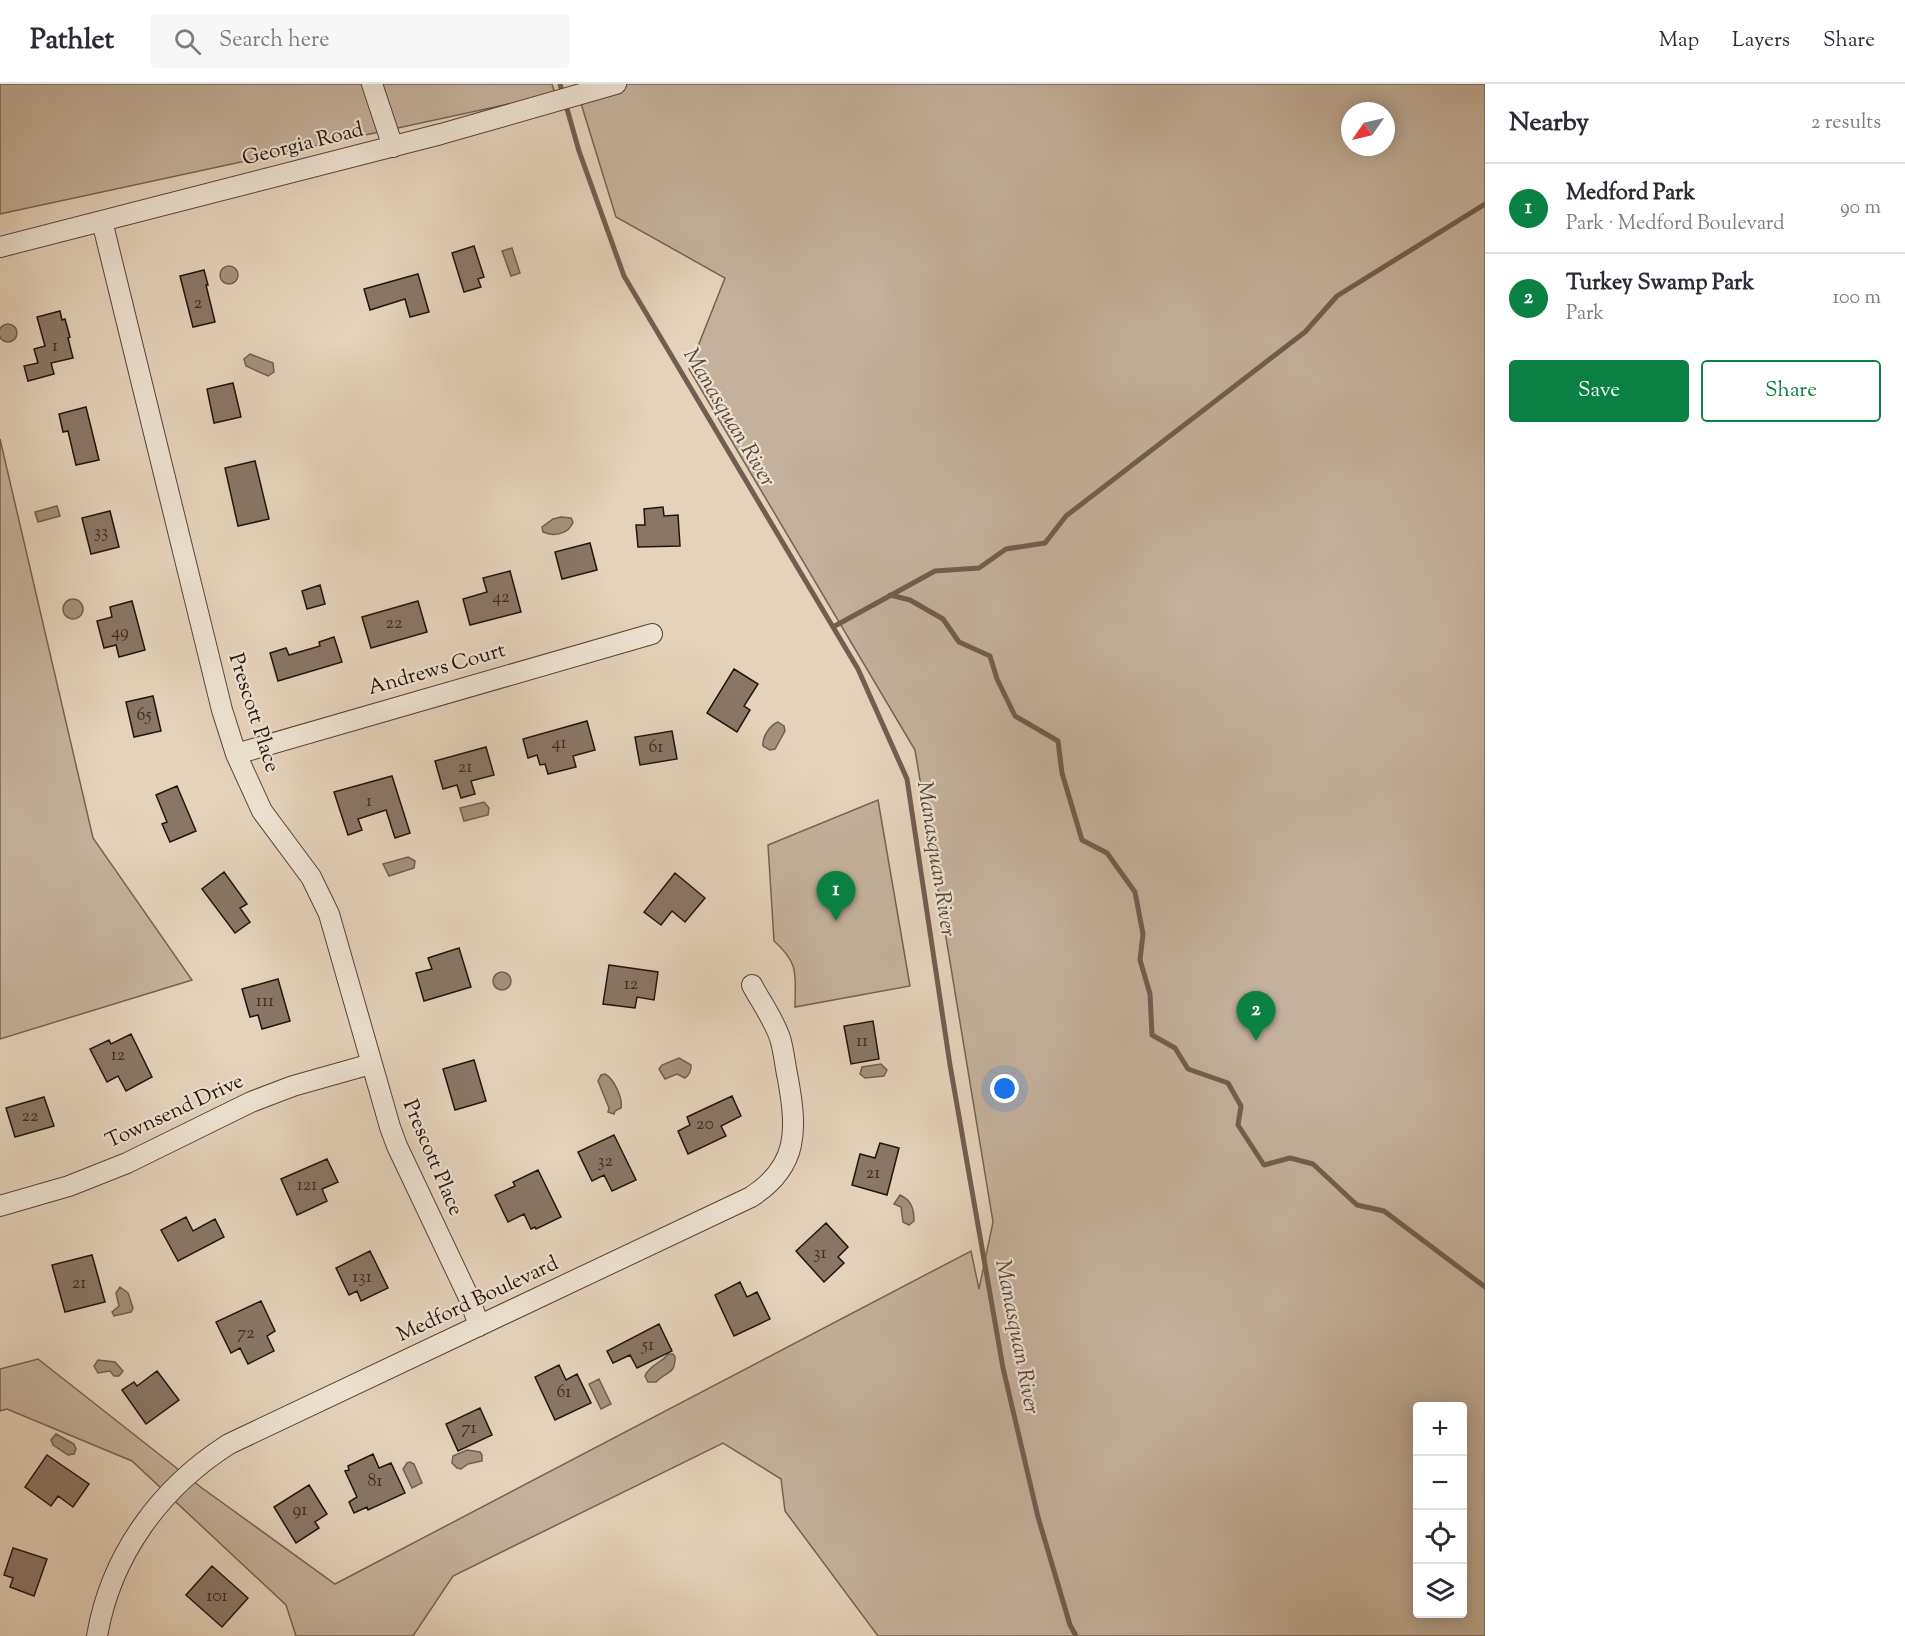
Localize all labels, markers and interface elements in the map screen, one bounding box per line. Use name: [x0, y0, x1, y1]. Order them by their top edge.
search box: [150, 14, 570, 68]
text: Pathlet: [30, 21, 114, 61]
icon: search: [171, 25, 204, 58]
text: Search here: [219, 25, 329, 57]
text: Map: [1659, 26, 1699, 56]
text: Layers: [1732, 26, 1790, 56]
text: Share: [1823, 26, 1875, 56]
north arrow: [1341, 102, 1395, 156]
text: Nearby: [1509, 105, 1589, 142]
text: 2 results: [1811, 109, 1881, 138]
street label: Georgia Road: [239, 115, 367, 175]
text: Medford Park: [1566, 178, 1695, 210]
text: 1: [1525, 194, 1532, 223]
text: 90 m: [1840, 194, 1881, 223]
text: Park · Medford Boulevard: [1566, 210, 1785, 239]
text: Turkey Swamp Park: [1566, 268, 1754, 300]
text: 2: [1524, 284, 1533, 313]
text: 100 m: [1832, 284, 1881, 313]
house number: 2: [194, 291, 203, 317]
text: Park: [1566, 300, 1604, 329]
house number: 1: [52, 334, 58, 360]
water label: Manasquan River: [674, 342, 782, 494]
button: Save: [1509, 360, 1689, 422]
button: Share: [1701, 360, 1881, 422]
house number: 33: [94, 520, 108, 546]
house number: 42: [492, 585, 510, 611]
house number: 22: [386, 611, 403, 637]
house number: 49: [111, 620, 129, 646]
street label: Andrews Court: [365, 636, 509, 704]
street label: Prescott Place: [220, 650, 286, 776]
house number: 65: [136, 703, 152, 729]
house number: 41: [551, 731, 567, 757]
house number: 61: [649, 735, 663, 761]
house number: 21: [458, 755, 472, 781]
water label: Manasquan River: [907, 779, 963, 939]
house number: 1: [366, 789, 372, 815]
pin: 1: [816, 872, 856, 921]
house number: 12: [624, 972, 639, 998]
house number: 111: [256, 989, 274, 1015]
pin: 2: [1236, 992, 1276, 1041]
house number: 11: [856, 1029, 868, 1055]
house number: 12: [111, 1043, 126, 1069]
street label: Townsend Drive: [101, 1067, 249, 1157]
your location: [990, 1074, 1019, 1103]
street label: Prescott Place: [394, 1095, 470, 1221]
house number: 22: [22, 1104, 39, 1130]
house number: 20: [696, 1112, 714, 1138]
house number: 32: [597, 1149, 613, 1175]
house number: 21: [866, 1161, 880, 1187]
house number: 121: [297, 1173, 317, 1199]
house number: 31: [813, 1241, 827, 1267]
street label: Medford Boulevard: [392, 1249, 564, 1351]
water label: Manasquan River: [985, 1257, 1047, 1417]
house number: 131: [352, 1265, 372, 1291]
house number: 21: [72, 1271, 86, 1297]
house number: 72: [237, 1321, 255, 1347]
house number: 51: [641, 1333, 654, 1359]
house number: 61: [557, 1380, 571, 1406]
map controls: [1413, 1402, 1467, 1618]
button: +: [1413, 1402, 1467, 1456]
house number: 71: [461, 1416, 477, 1442]
button: −: [1413, 1456, 1467, 1510]
house number: 81: [367, 1469, 383, 1495]
house number: 91: [293, 1498, 307, 1524]
button: locate: [1413, 1510, 1467, 1564]
button: layers: [1413, 1564, 1467, 1618]
house number: 101: [206, 1584, 228, 1610]

